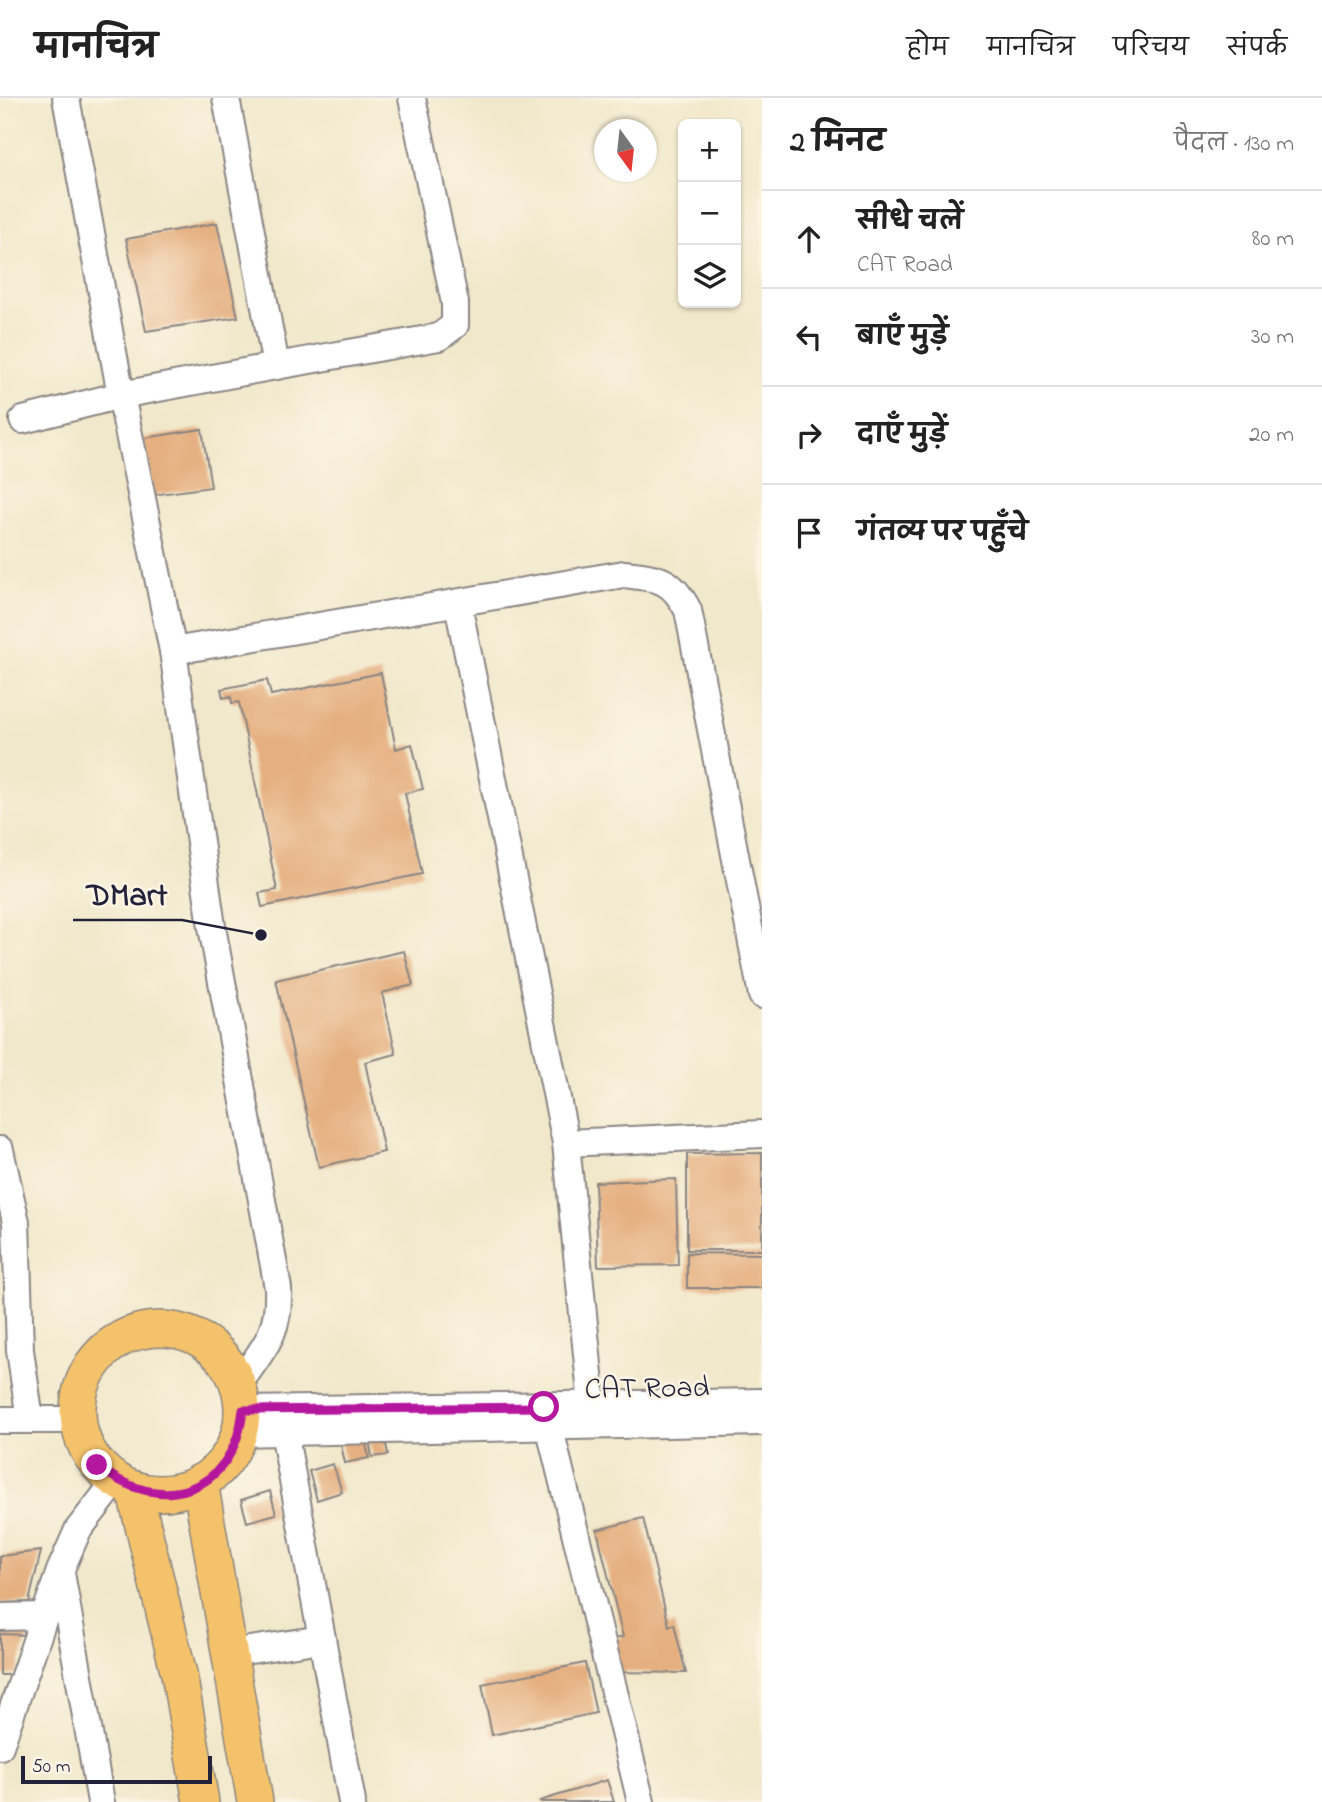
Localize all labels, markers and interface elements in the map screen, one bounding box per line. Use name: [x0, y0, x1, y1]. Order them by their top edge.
text: मानचित्र: [35, 25, 158, 73]
text: होम: [906, 32, 949, 67]
text: मानचित्र: [987, 32, 1075, 67]
text: परिचय: [1113, 32, 1189, 67]
text: संपर्क: [1227, 32, 1287, 67]
north arrow: [594, 119, 657, 182]
map controls: [678, 119, 741, 308]
button: +: [678, 119, 741, 182]
text: 2 मिनट: [790, 122, 885, 166]
text: पैदल · 130 m: [1174, 128, 1294, 161]
button: −: [678, 182, 741, 245]
text: सीधे चलें: [857, 204, 963, 242]
icon: ahead: [790, 220, 828, 258]
text: 80 m: [1252, 223, 1294, 256]
button: layers: [678, 245, 741, 308]
text: CAT Road: [857, 249, 953, 282]
icon: left: [790, 318, 828, 356]
text: बाएँ मुड़ें: [857, 319, 948, 357]
text: 30 m: [1251, 321, 1294, 354]
icon: right: [790, 416, 828, 454]
text: दाएँ मुड़ें: [857, 417, 947, 455]
text: 20 m: [1249, 419, 1294, 452]
icon: arrive: [790, 514, 828, 552]
text: गंतव्य पर पहुँचे: [857, 515, 1028, 553]
callout: DMart: [73, 867, 182, 920]
text: DMart: [85, 874, 168, 921]
street label: CAT Road: [584, 1367, 710, 1413]
route start: [528, 1391, 559, 1422]
route end: [81, 1449, 112, 1480]
scale bar: [21, 1753, 212, 1785]
text: 50 m: [32, 1754, 71, 1781]

